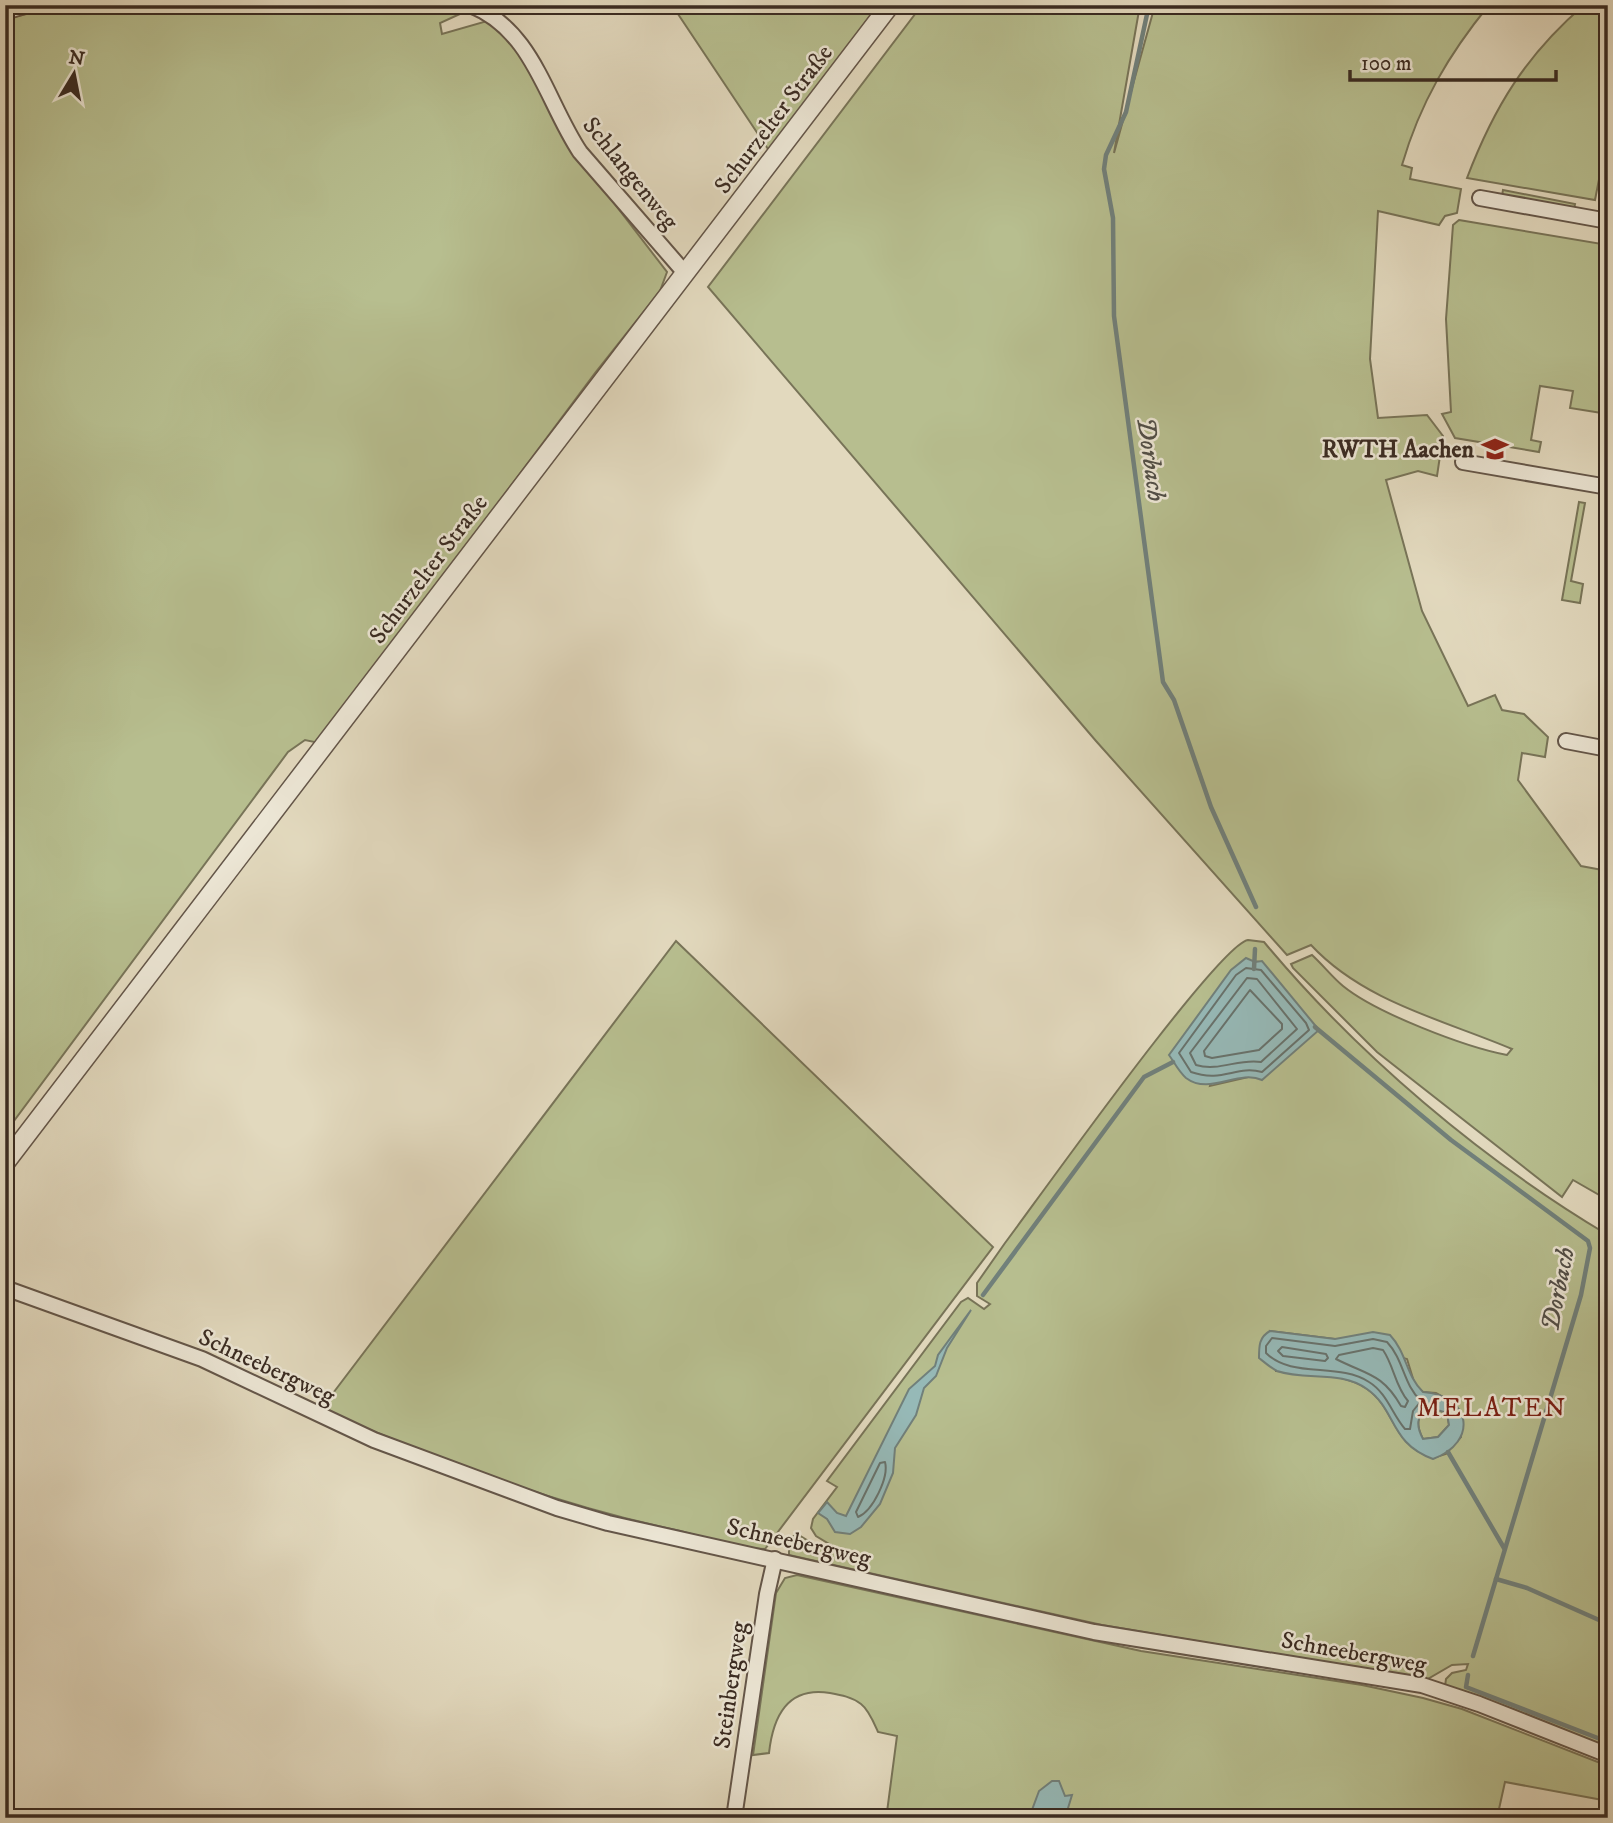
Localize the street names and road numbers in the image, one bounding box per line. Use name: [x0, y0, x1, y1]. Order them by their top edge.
street label: Schurzelter Straße: [708, 39, 840, 200]
street label: Schlangenweg: [576, 111, 685, 236]
street label: Schurzelter Straße: [363, 489, 495, 650]
street label: Schneebergweg: [194, 1322, 340, 1412]
street label: Schneebergweg: [724, 1512, 874, 1574]
street label: Steinbergweg: [707, 1619, 755, 1751]
street label: Schneebergweg: [1279, 1625, 1429, 1681]

